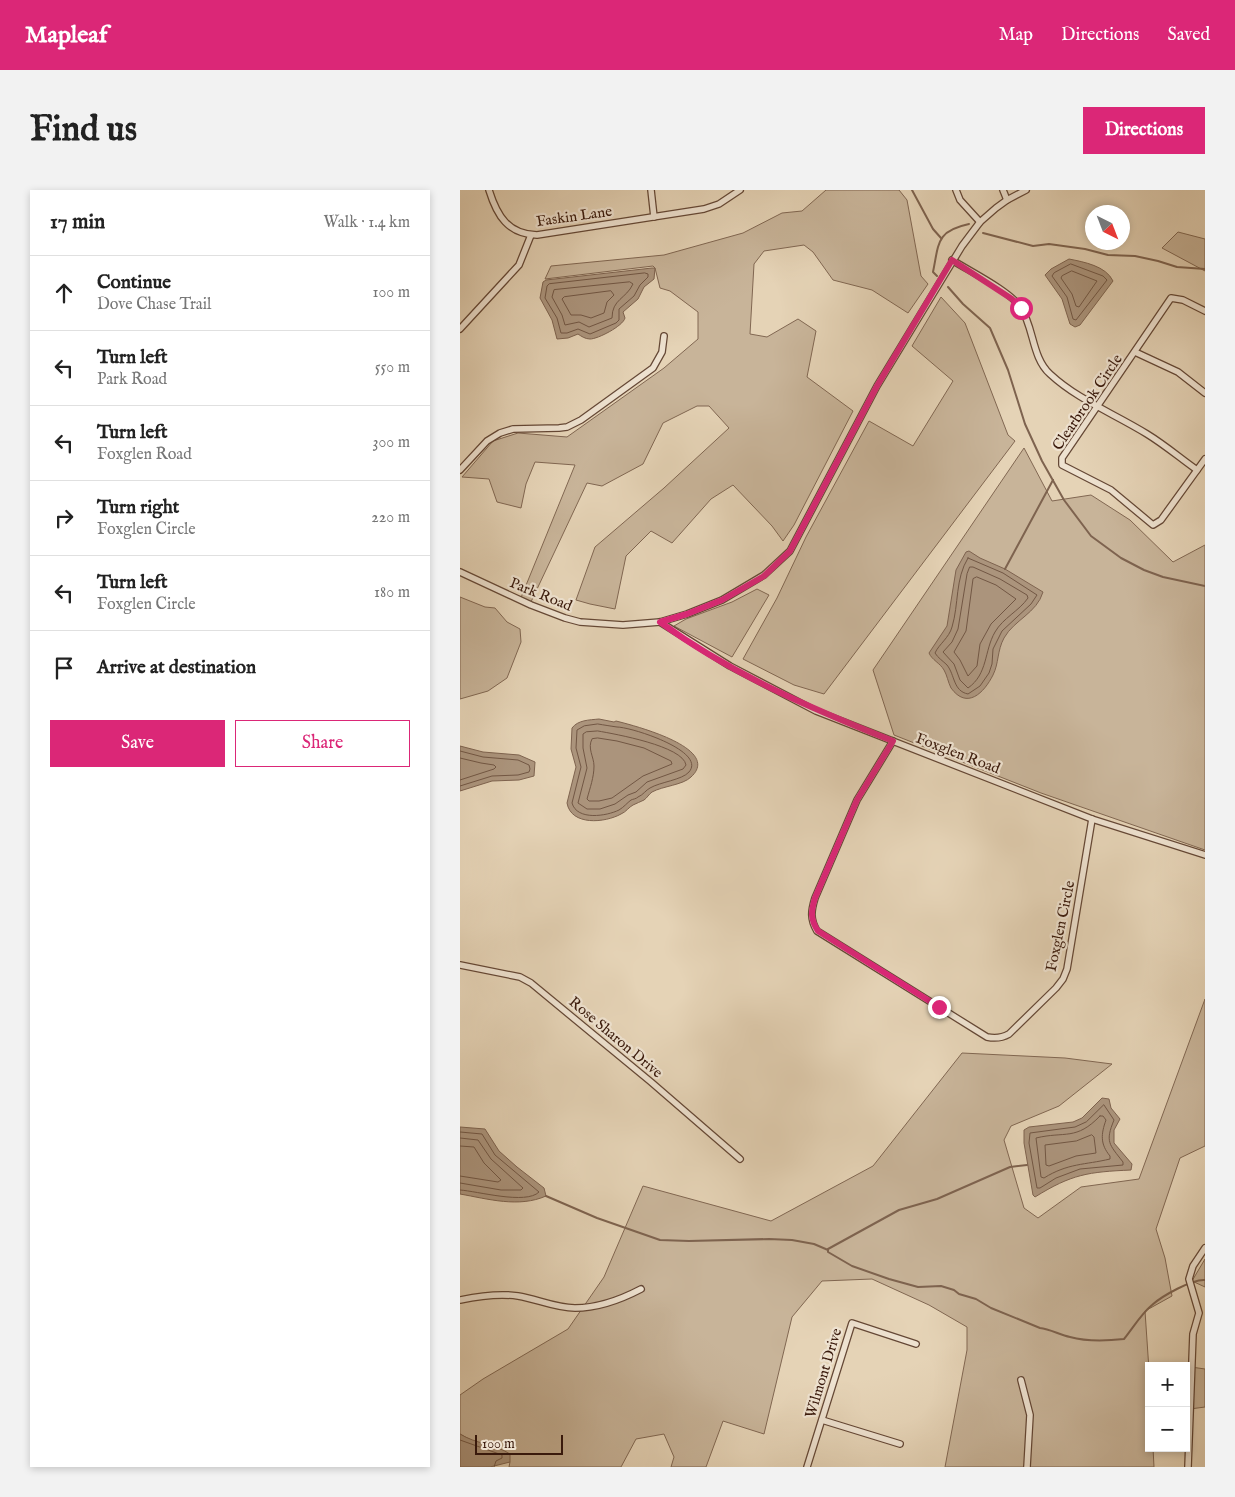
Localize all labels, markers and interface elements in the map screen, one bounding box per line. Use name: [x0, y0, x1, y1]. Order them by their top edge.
text: Mapleaf: [25, 20, 107, 51]
text: Map: [999, 24, 1033, 47]
text: Directions: [1061, 24, 1139, 47]
text: Saved: [1167, 24, 1210, 47]
button: Directions: [1083, 107, 1205, 154]
text: Find us: [30, 108, 137, 153]
street label: Faskin Lane: [535, 202, 613, 231]
north arrow: [1085, 205, 1130, 250]
text: 17 min: [50, 209, 105, 236]
text: Walk · 1.4 km: [324, 213, 410, 233]
text: Continue: [97, 271, 171, 295]
icon: ahead: [50, 279, 78, 307]
text: 100 m: [373, 283, 410, 303]
text: Dove Chase Trail: [97, 295, 211, 315]
route start: [1010, 297, 1033, 320]
text: Turn left: [97, 346, 168, 370]
street label: Clearbrook Circle: [1048, 350, 1127, 454]
icon: left: [50, 354, 78, 382]
text: 550 m: [375, 358, 410, 378]
text: Park Road: [97, 370, 167, 390]
text: Turn left: [97, 421, 168, 445]
icon: left: [50, 429, 78, 457]
text: 300 m: [372, 433, 410, 453]
text: Foxglen Road: [97, 445, 192, 465]
text: Turn right: [97, 496, 179, 520]
icon: right: [50, 504, 78, 532]
text: 220 m: [371, 508, 410, 528]
text: Foxglen Circle: [97, 520, 196, 540]
text: Turn left: [97, 571, 168, 595]
street label: Park Road: [507, 573, 576, 616]
icon: left: [50, 579, 78, 607]
text: 180 m: [374, 583, 410, 603]
text: Foxglen Circle: [97, 595, 196, 615]
icon: arrive: [50, 654, 78, 682]
text: Arrive at destination: [97, 656, 256, 680]
button: Save: [50, 720, 225, 767]
button: Share: [235, 720, 410, 767]
street label: Foxglen Road: [913, 729, 1004, 779]
street label: Foxglen Circle: [1042, 879, 1079, 973]
street label: Rose Sharon Drive: [565, 993, 667, 1082]
route end: [928, 996, 951, 1019]
street label: Wilmont Drive: [801, 1326, 846, 1421]
map controls: [1145, 1362, 1190, 1452]
button: +: [1145, 1362, 1190, 1407]
button: −: [1145, 1407, 1190, 1452]
scale bar: [475, 1432, 562, 1455]
text: 100 m: [482, 1435, 515, 1453]

